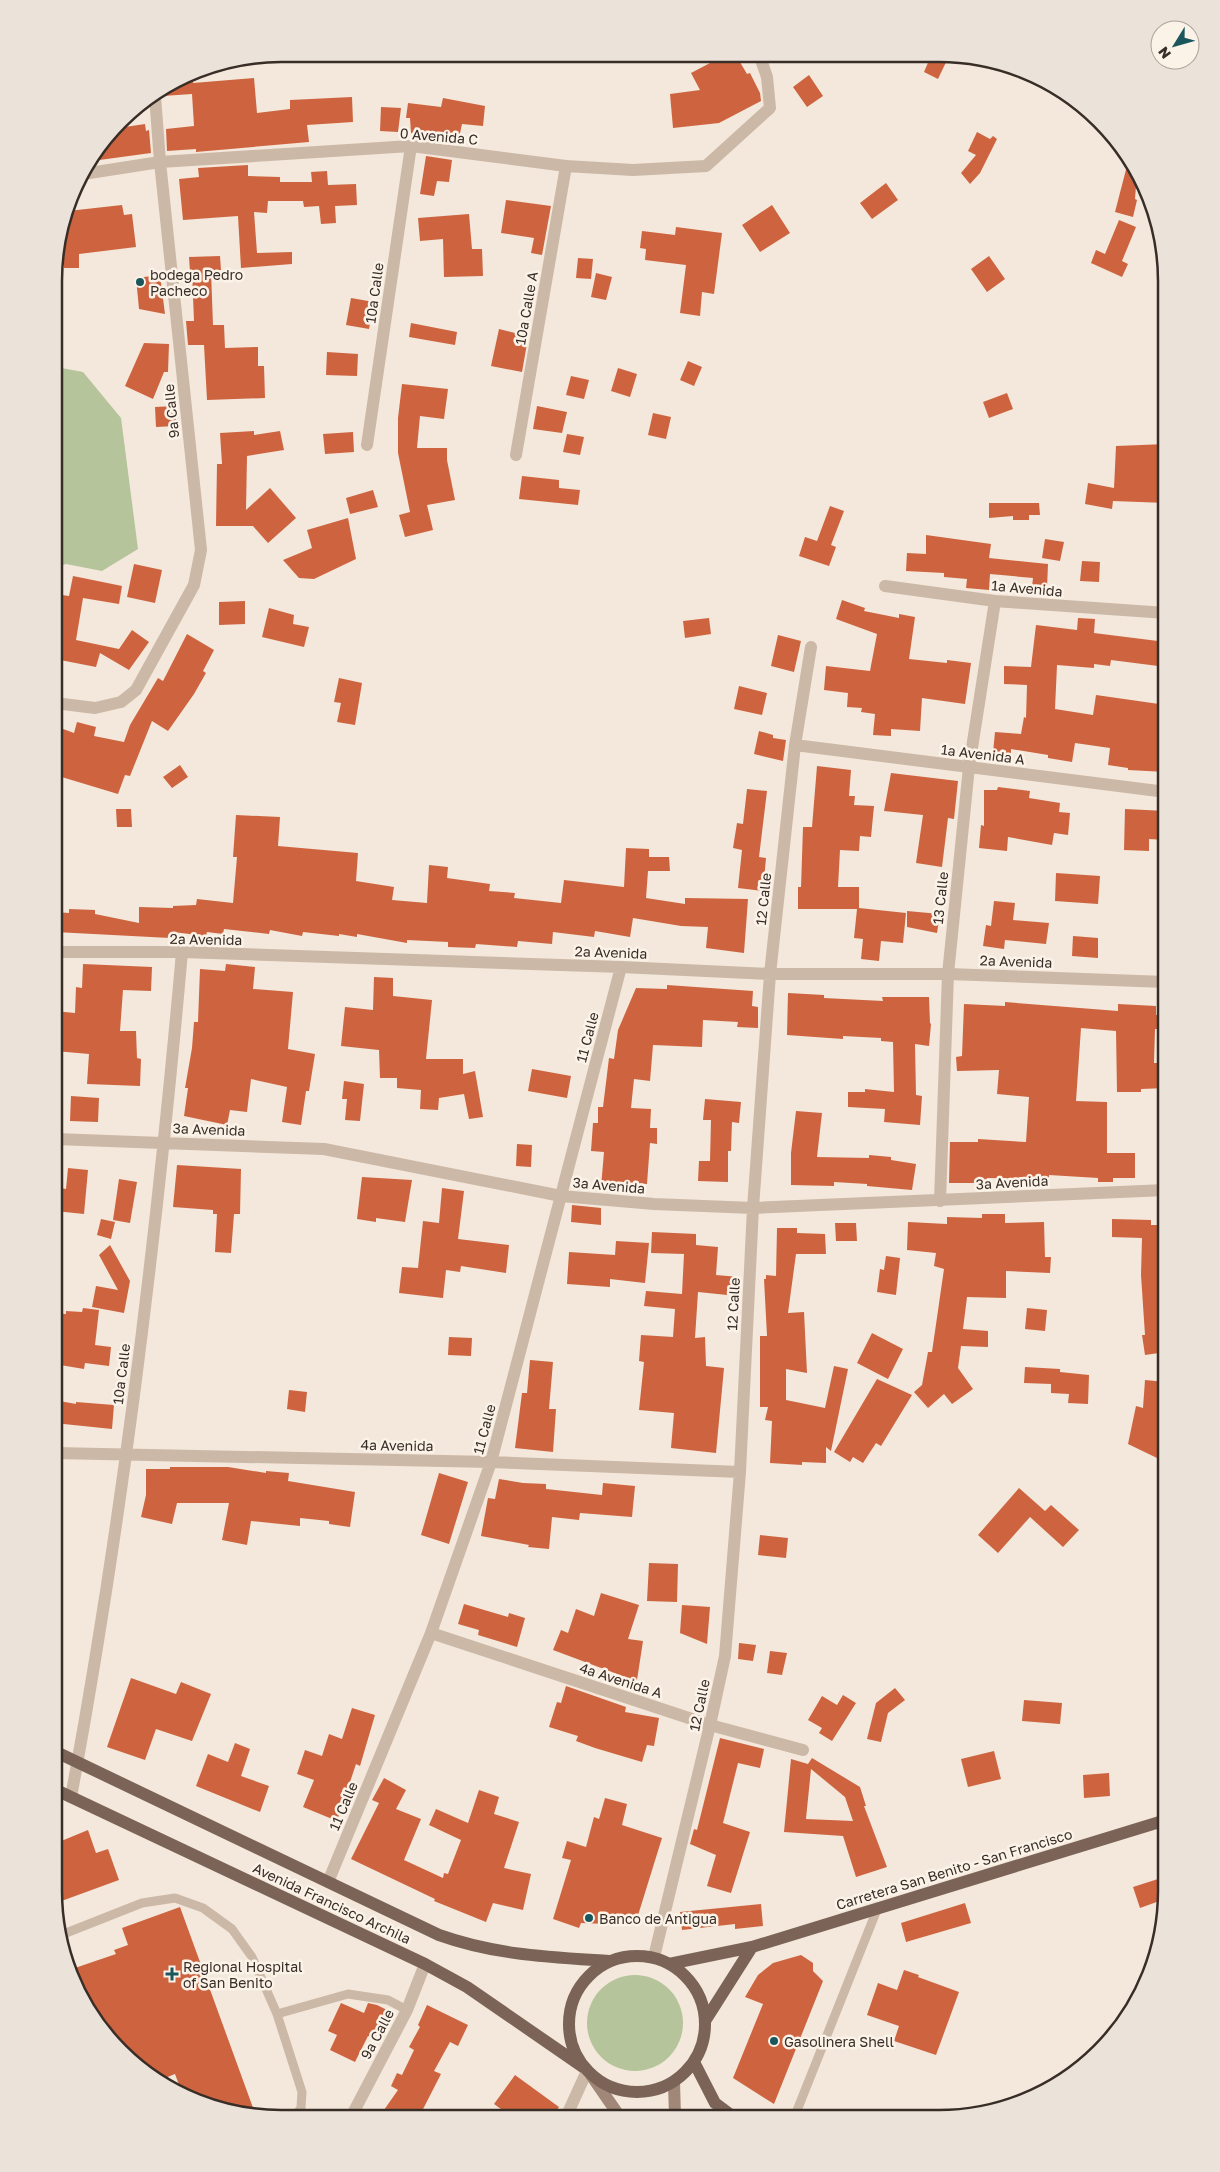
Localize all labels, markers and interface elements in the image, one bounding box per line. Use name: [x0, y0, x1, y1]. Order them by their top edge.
north arrow: [1150, 20, 1200, 70]
text: N: [1154, 44, 1174, 62]
street label: 0 Avenida C: [399, 124, 479, 148]
street label: 10a Calle: [361, 261, 387, 325]
place label: bodega Pedro Pacheco: [150, 266, 243, 299]
street label: 10a Calle A: [511, 269, 541, 346]
marker: bodega Pedro Pacheco: [134, 276, 146, 288]
street label: 9a Calle: [160, 383, 182, 439]
street label: 1a Avenida: [991, 576, 1063, 600]
street label: 1a Avenida A: [940, 740, 1026, 768]
street label: 13 Calle: [929, 871, 951, 925]
street label: 12 Calle: [752, 872, 774, 926]
street label: 2a Avenida: [170, 930, 242, 948]
street label: 2a Avenida: [574, 942, 648, 962]
street label: 2a Avenida: [979, 951, 1053, 971]
street label: 11 Calle: [572, 1010, 602, 1064]
street label: 3a Avenida: [172, 1119, 246, 1139]
street label: 3a Avenida: [975, 1172, 1049, 1192]
street label: 3a Avenida: [572, 1173, 646, 1197]
street label: 12 Calle: [723, 1277, 743, 1331]
street label: 10a Calle: [109, 1343, 133, 1405]
street label: 11 Calle: [469, 1402, 499, 1456]
street label: 4a Avenida: [360, 1436, 434, 1454]
street label: 4a Avenida A: [578, 1659, 665, 1702]
street label: 12 Calle: [685, 1677, 713, 1733]
street label: 11 Calle: [325, 1779, 361, 1833]
street label: Carretera San Benito - San Francisco: [834, 1825, 1074, 1913]
street label: Avenida Francisco Archila: [250, 1859, 414, 1947]
place label: Banco de Antigua: [599, 1910, 717, 1927]
marker: Banco de Antigua: [583, 1912, 595, 1924]
place label: Regional Hospital of San Benito: [183, 1958, 303, 1991]
marker: Regional Hospital of San Benito: [165, 1967, 179, 1981]
street label: 9a Calle: [357, 2006, 397, 2062]
place label: Gasolinera Shell: [784, 2033, 894, 2050]
marker: Gasolinera Shell: [768, 2035, 780, 2047]

